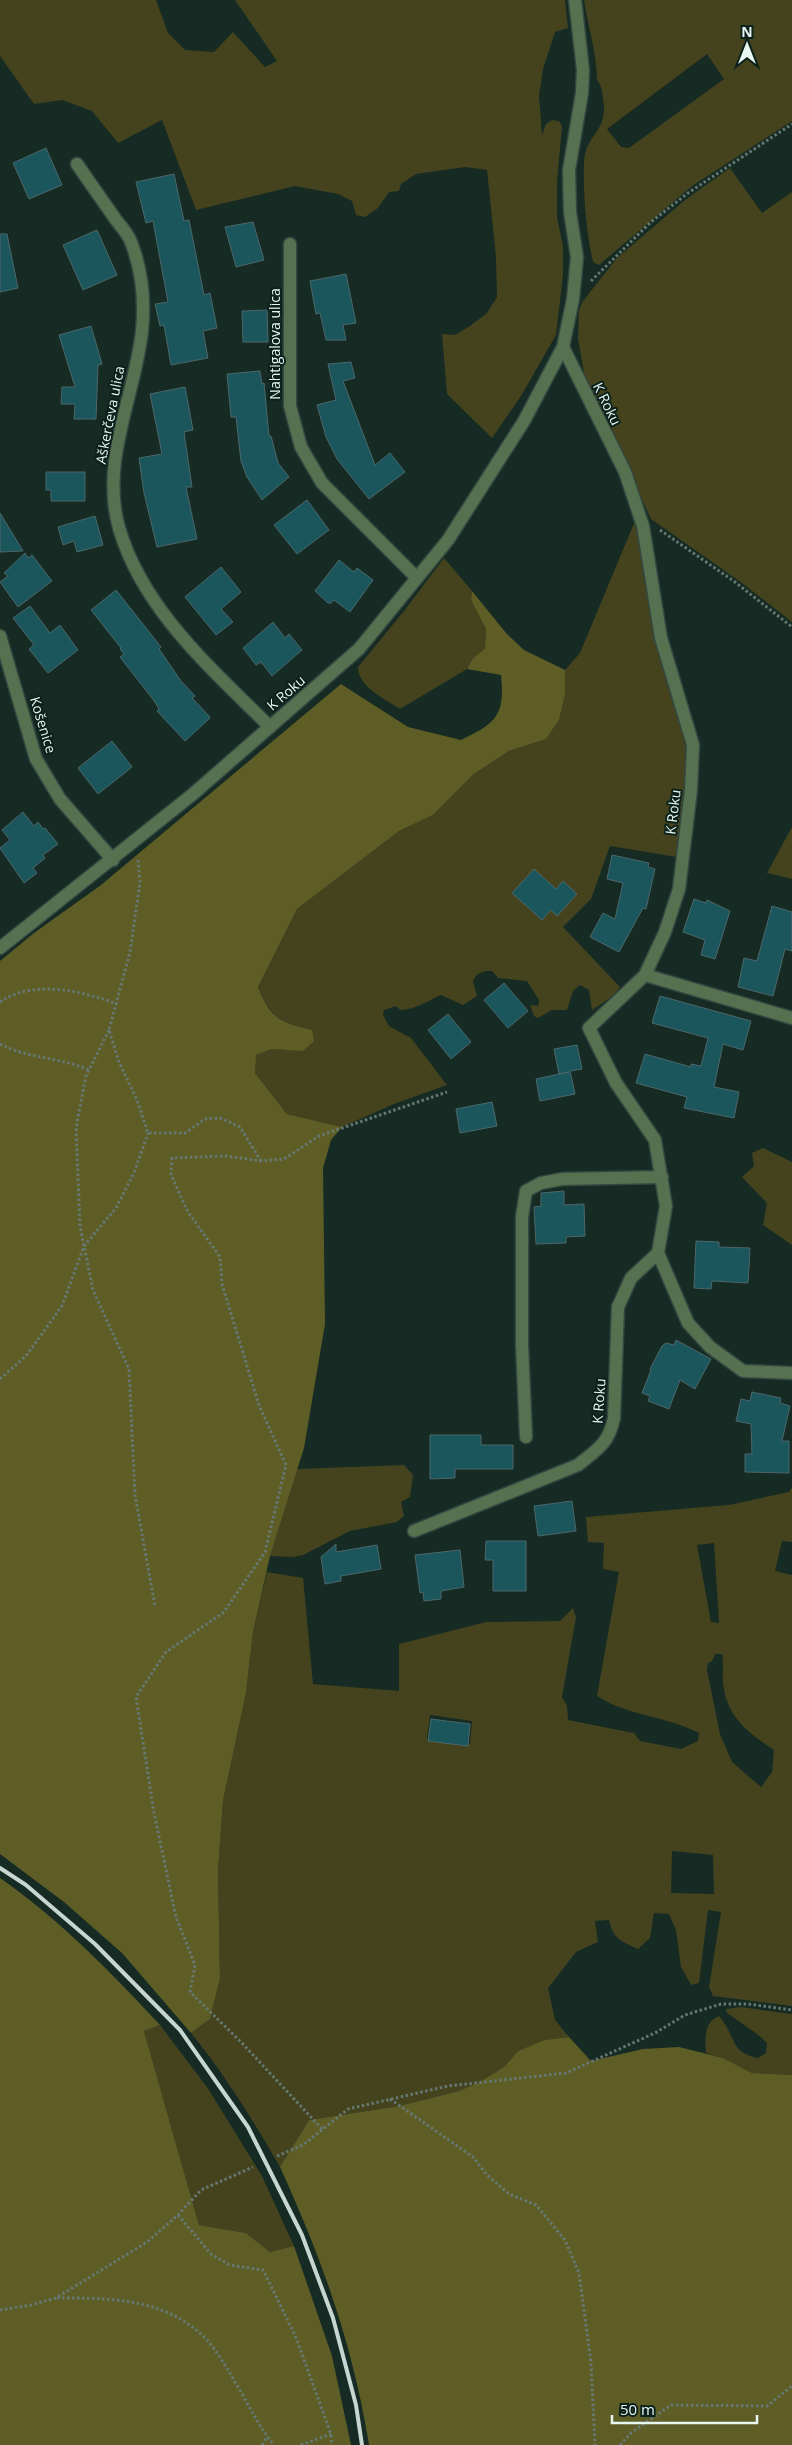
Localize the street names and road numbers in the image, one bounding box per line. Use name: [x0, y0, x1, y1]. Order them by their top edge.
street label: Nahtigalova ulica: [265, 288, 284, 400]
street label: Aškerčeva ulica: [91, 364, 128, 466]
street label: K Roku: [589, 379, 626, 428]
street label: K Roku: [262, 671, 309, 715]
street label: Košenice: [26, 694, 61, 756]
street label: K Roku: [660, 788, 685, 836]
street label: K Roku: [587, 1378, 610, 1424]

